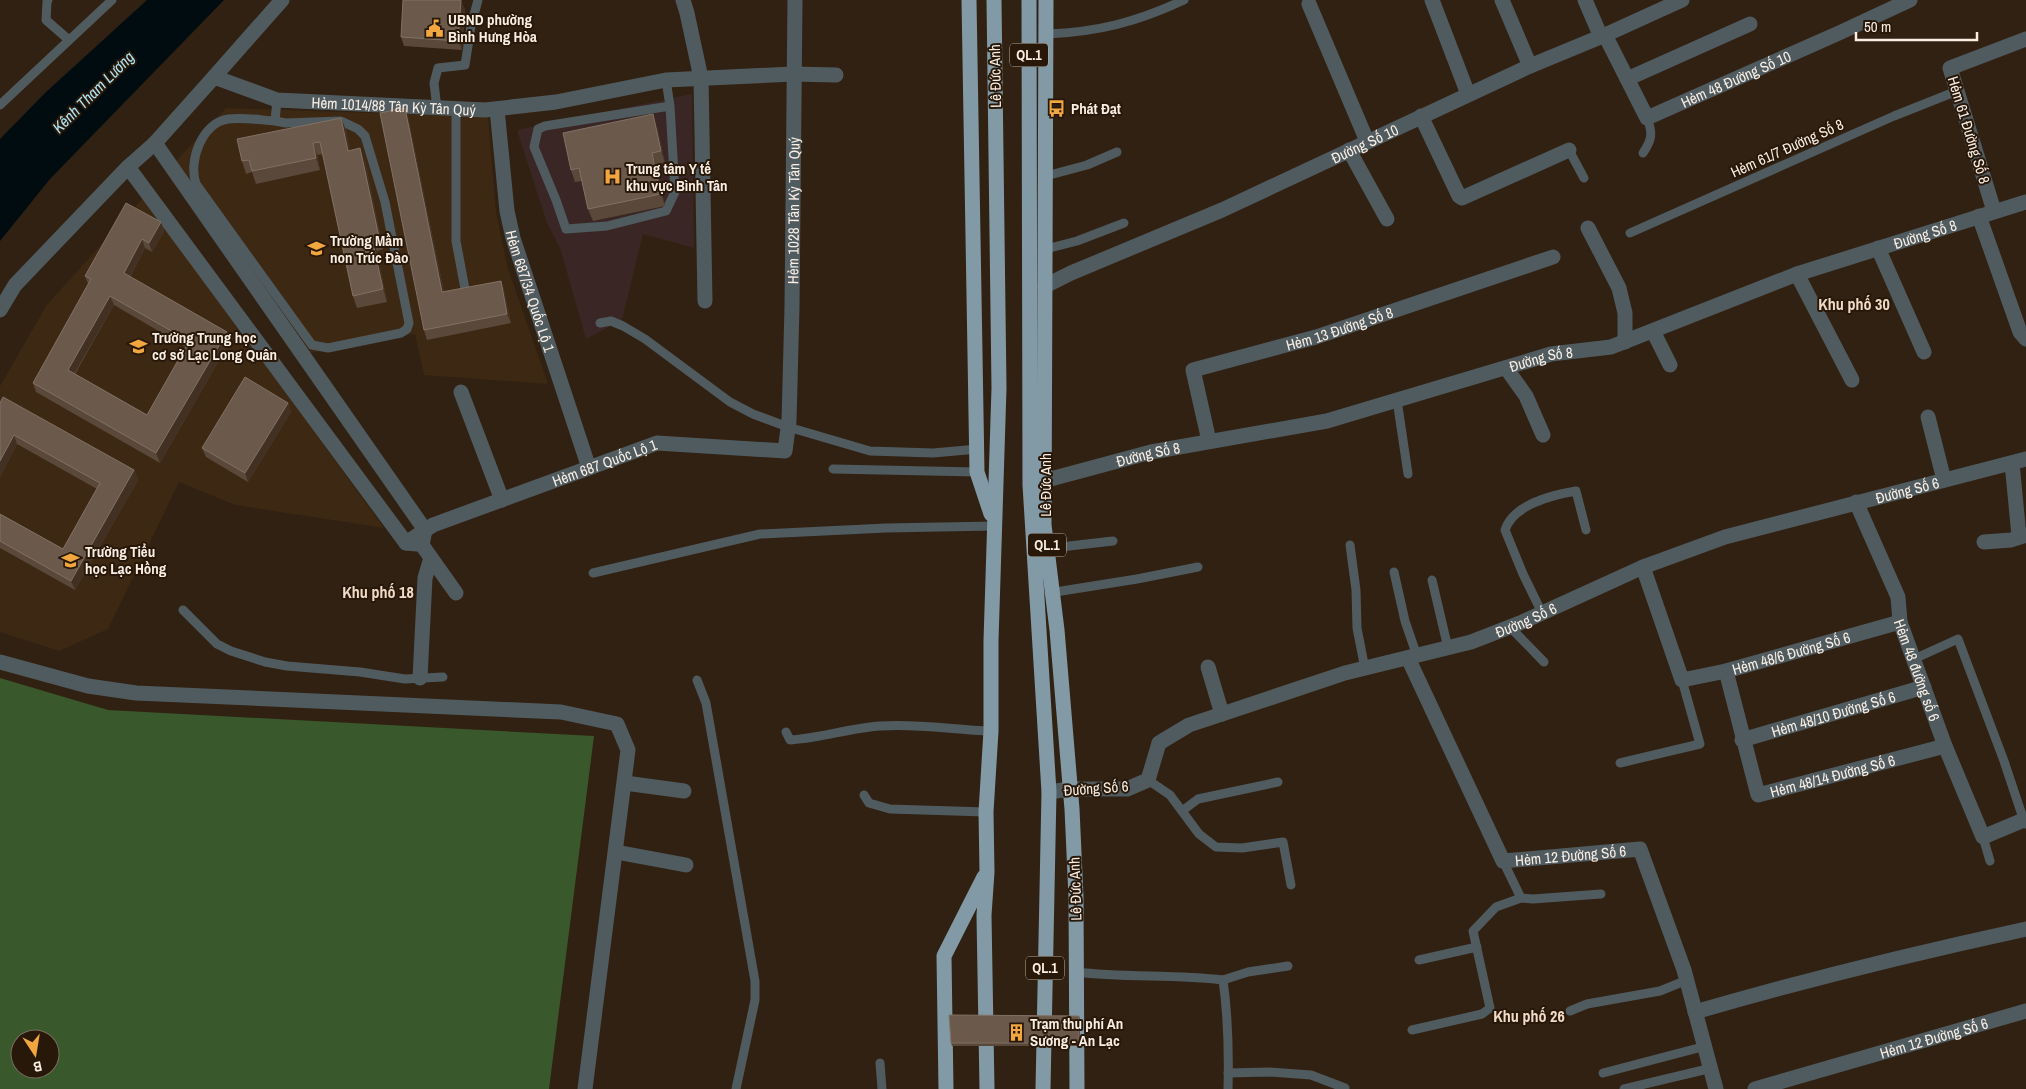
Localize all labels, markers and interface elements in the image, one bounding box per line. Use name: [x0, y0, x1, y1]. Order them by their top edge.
place label: UBND phường Bình Hưng Hòa: [448, 9, 537, 47]
scale bar: [1856, 10, 1977, 42]
text: 50 m: [1864, 16, 1891, 37]
public building icon: UBND phường Bình Hưng Hòa: [424, 18, 444, 38]
street label: Lê Đức Anh: [984, 44, 1006, 108]
road number: QL.1: [1010, 44, 1048, 66]
street label: Hẻm 48 Đường Số 10: [1677, 45, 1794, 112]
water label: Kênh Tham Lương: [47, 46, 139, 138]
street label: Hẻm 61 Đường Số 8: [1943, 74, 1995, 187]
street label: Hẻm 1014/88 Tân Kỳ Tân Quý: [311, 91, 477, 120]
bus stop icon: Phát Đạt: [1047, 98, 1067, 118]
place label: Phát Đạt: [1071, 98, 1121, 119]
street label: Hẻm 61/7 Đường Số 8: [1727, 114, 1847, 182]
street label: Đường Số 10: [1328, 119, 1402, 168]
street label: Hẻm 1028 Tân Kỳ Tân Quý: [782, 136, 804, 284]
place label: Trung tâm Y tế khu vực Bình Tân: [626, 158, 728, 196]
hospital icon: Trung tâm Y tế khu vực Bình Tân: [602, 167, 622, 187]
street label: Đường Số 8: [1891, 214, 1959, 254]
street label: Hẻm 687/34 Quốc Lộ 1: [501, 228, 561, 355]
place label: Trường Mầm non Trúc Đào: [330, 230, 409, 268]
school or university icon: Trường Mầm non Trúc Đào: [306, 239, 326, 259]
district label: Khu phố 30: [1818, 293, 1890, 315]
street label: Hẻm 13 Đường Số 8: [1283, 301, 1396, 355]
place label: Trường Trung học cơ sở Lạc Long Quân: [152, 327, 277, 365]
school or university icon: Trường Trung học cơ sở Lạc Long Quân: [128, 336, 148, 356]
street label: Đường Số 8: [1507, 341, 1574, 376]
street label: Hẻm 687 Quốc Lộ 1: [549, 433, 660, 491]
street label: Đường Số 8: [1114, 437, 1182, 471]
street label: Lê Đức Anh: [1035, 453, 1056, 517]
street label: Đường Số 6: [1873, 471, 1941, 508]
road number: QL.1: [1028, 534, 1066, 556]
place label: Trường Tiểu học Lạc Hồng: [85, 541, 167, 579]
school or university icon: Trường Tiểu học Lạc Hồng: [61, 550, 81, 570]
district label: Khu phố 18: [342, 581, 414, 603]
street label: Đường Số 6: [1492, 597, 1560, 642]
street label: Hẻm 48 đường số 6: [1889, 616, 1946, 724]
street label: Hẻm 48/6 Đường Số 6: [1730, 626, 1853, 679]
street label: Hẻm 48/10 Đường Số 6: [1769, 685, 1898, 742]
street label: Hẻm 48/14 Đường Số 6: [1768, 749, 1897, 802]
street label: Đường Số 6: [1063, 775, 1129, 801]
street label: Hẻm 12 Đường Số 6: [1514, 840, 1627, 870]
street label: Lê Đức Anh: [1063, 857, 1087, 921]
road number: QL.1: [1026, 956, 1064, 980]
district label: Khu phố 26: [1493, 1005, 1565, 1027]
street label: Hẻm 12 Đường Số 6: [1877, 1012, 1990, 1063]
place label: Trạm thu phí An Sương - An Lạc: [1030, 1013, 1123, 1051]
building icon: Trạm thu phí An Sương - An Lạc: [1006, 1022, 1026, 1042]
north arrow: [10, 1029, 60, 1079]
text: B: [32, 1057, 44, 1076]

